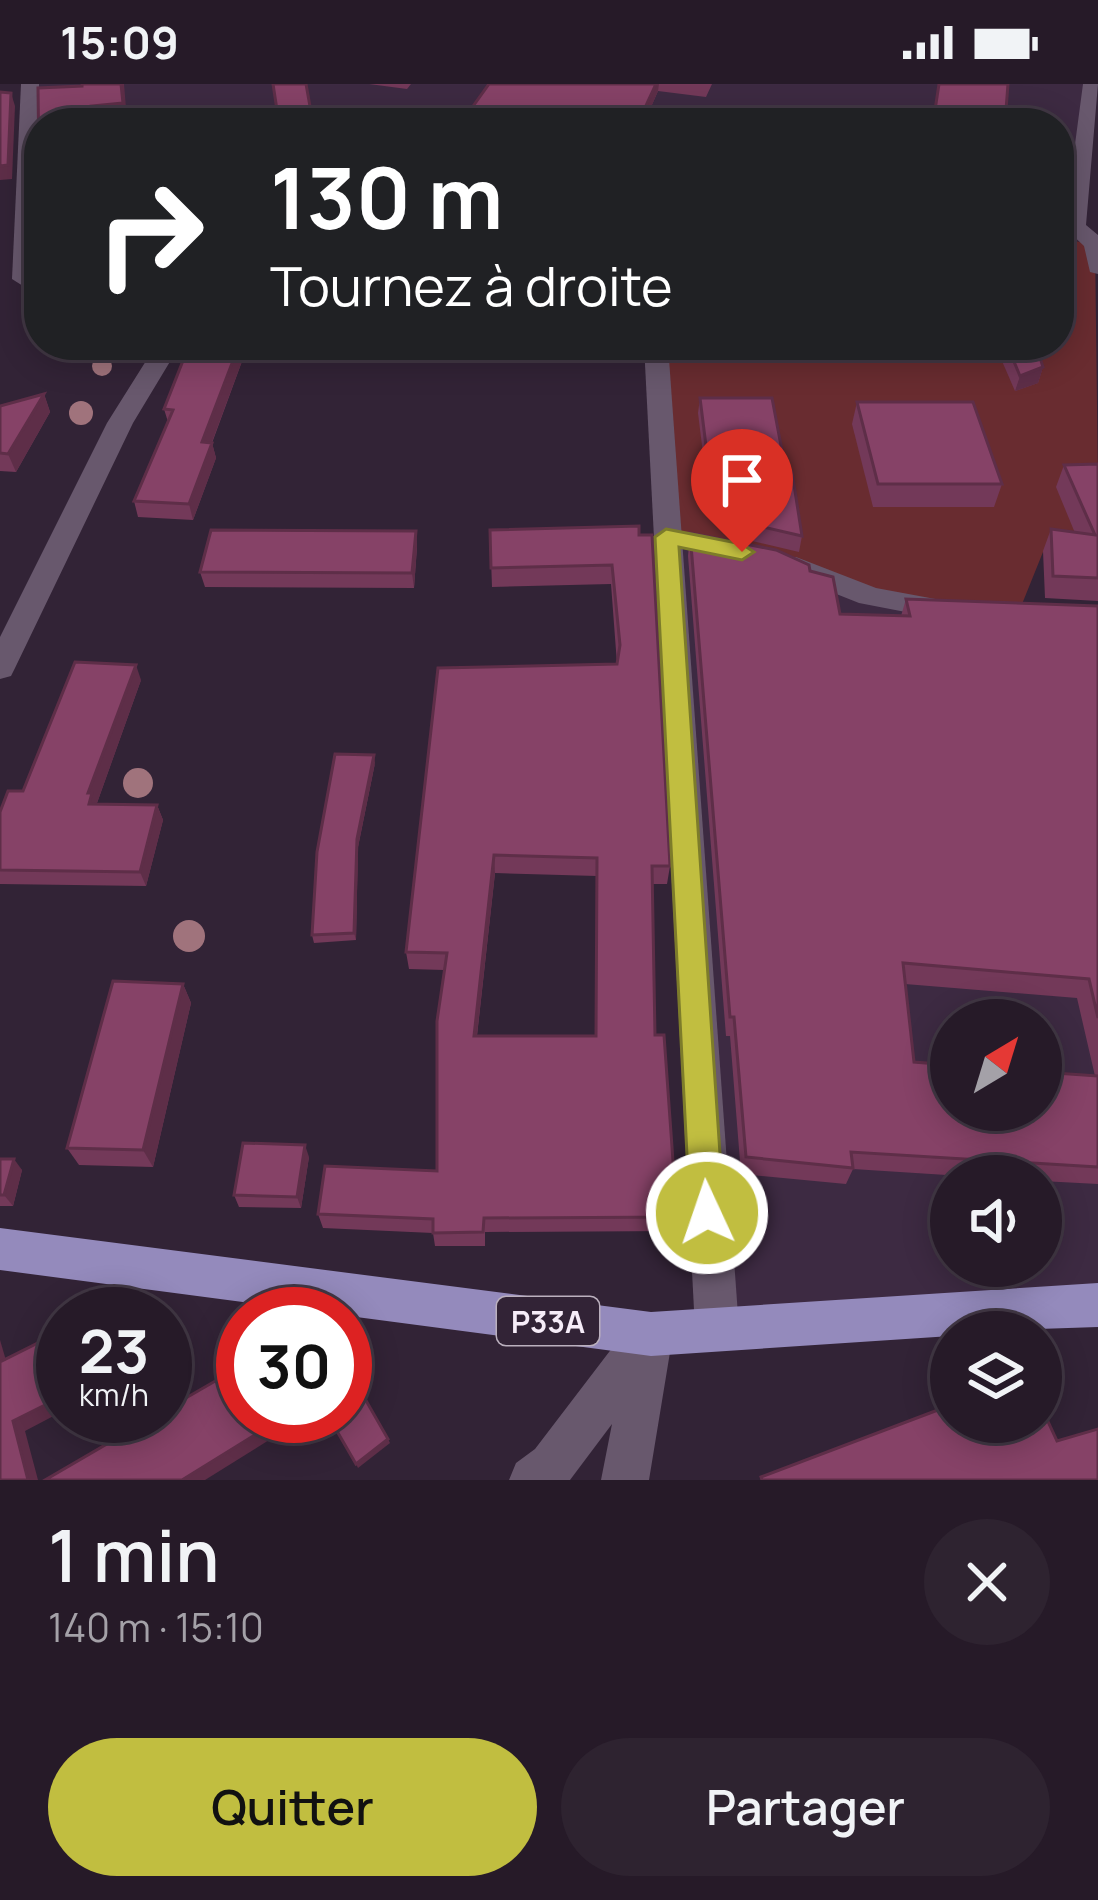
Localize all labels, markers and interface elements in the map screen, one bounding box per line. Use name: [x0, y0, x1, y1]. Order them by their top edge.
text: 15:09: [60, 11, 179, 73]
text: 130 m: [270, 139, 503, 254]
icon: right: [72, 156, 228, 312]
text: Tournez à droite: [270, 248, 673, 322]
pin: [691, 429, 793, 552]
icon: arrive: [709, 447, 775, 513]
north arrow: [930, 999, 1062, 1131]
map controls: [930, 999, 1062, 1443]
position arrow: [644, 1150, 770, 1276]
button: sound: [930, 1155, 1062, 1287]
speed limit sign: 30: [216, 1287, 372, 1443]
road number: P33A: [497, 1297, 599, 1345]
text: 23: [79, 1309, 149, 1391]
button: layers: [930, 1311, 1062, 1443]
text: km/h: [79, 1374, 149, 1415]
text: 1 min: [48, 1505, 220, 1604]
button: close: [924, 1519, 1050, 1645]
text: 140 m · 15:10: [48, 1600, 264, 1654]
button: Quitter: [48, 1738, 537, 1876]
button: Partager: [561, 1738, 1050, 1876]

